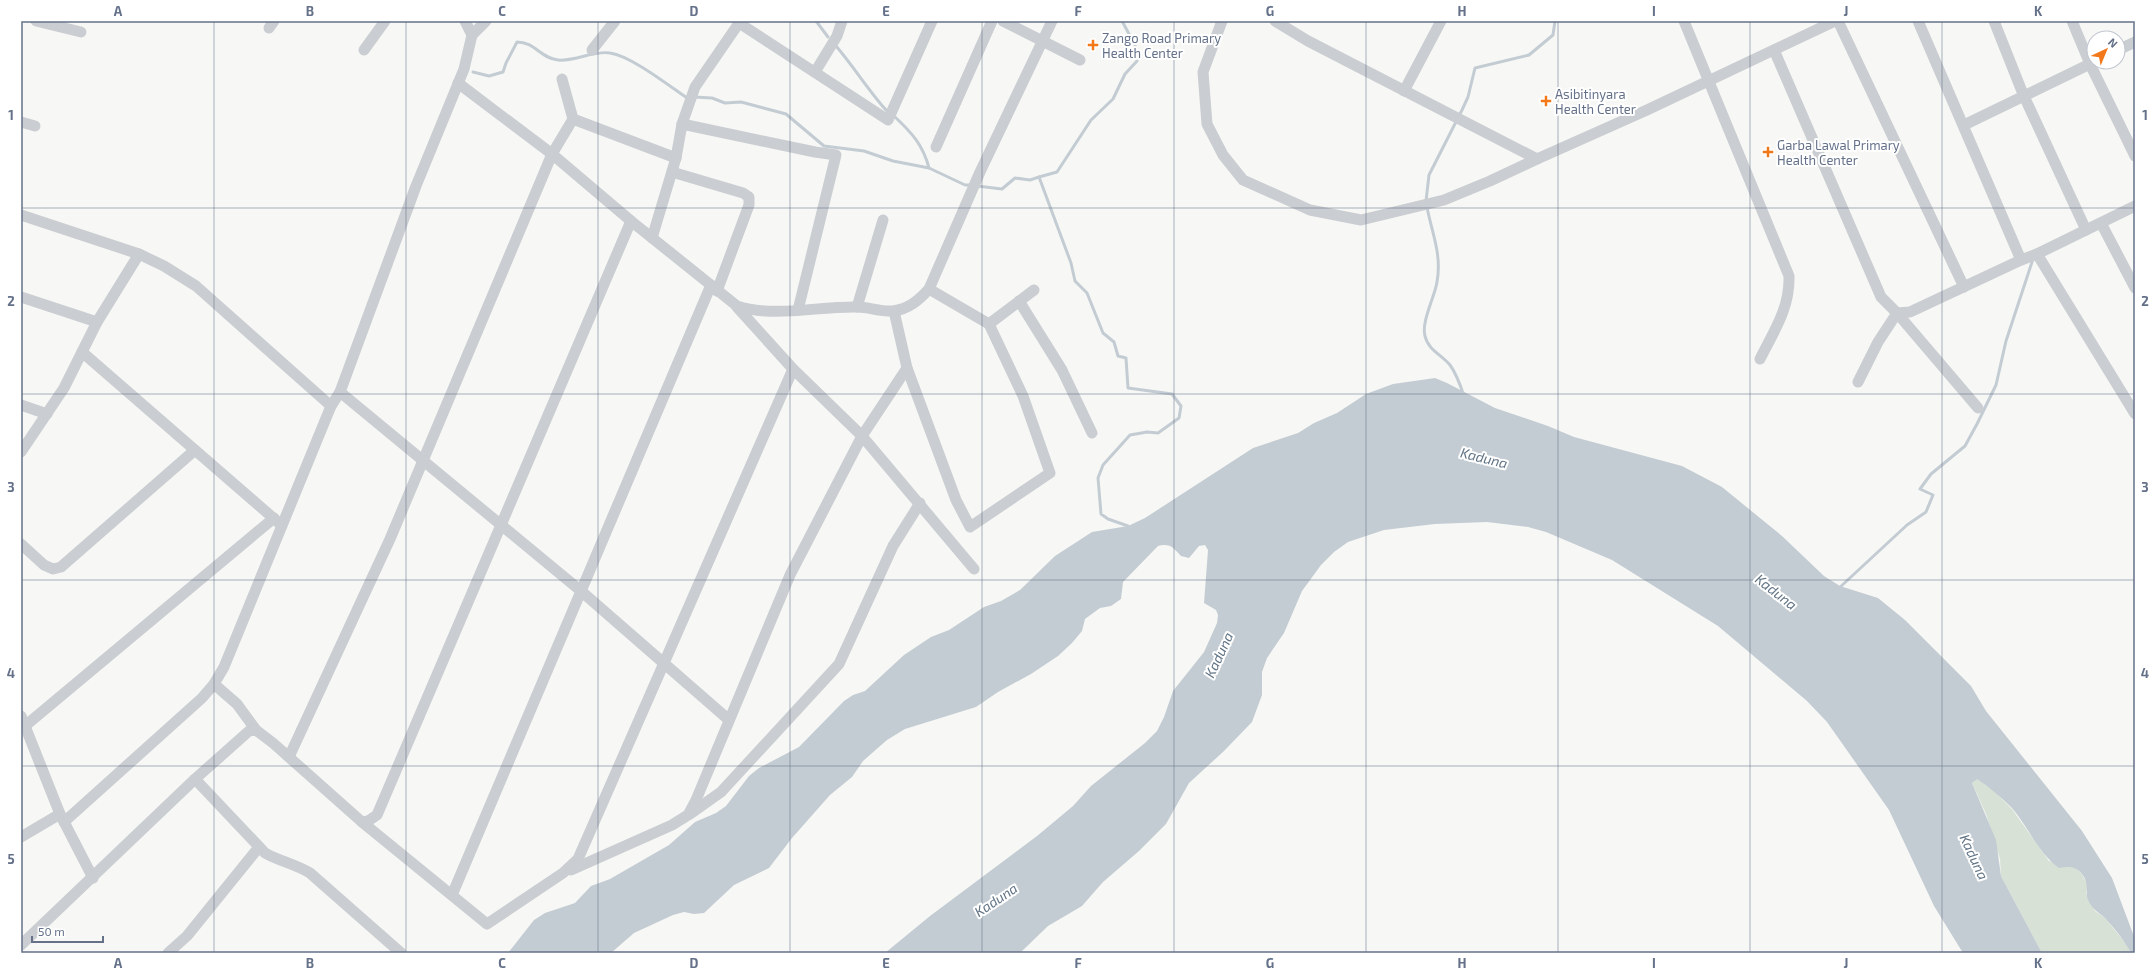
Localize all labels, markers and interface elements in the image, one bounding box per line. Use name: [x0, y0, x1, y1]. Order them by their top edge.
text: A: [114, 3, 123, 19]
text: B: [306, 3, 314, 19]
text: C: [498, 3, 506, 19]
text: D: [690, 3, 699, 19]
text: E: [882, 3, 890, 19]
text: F: [1074, 3, 1082, 19]
text: G: [1266, 3, 1274, 19]
text: H: [1458, 3, 1467, 19]
text: I: [1652, 3, 1656, 19]
text: J: [1844, 3, 1848, 19]
text: K: [2034, 3, 2043, 19]
place label: Zango Road Primary Health Center: [1102, 30, 1221, 61]
north arrow: [2086, 30, 2126, 70]
text: N: [2106, 35, 2121, 50]
marker: Zango Road Primary Health Center: [1087, 39, 1099, 51]
place label: Asibitinyara Health Center: [1555, 86, 1636, 117]
marker: Asibitinyara Health Center: [1540, 95, 1552, 107]
text: 1: [8, 107, 14, 123]
text: 1: [2142, 107, 2148, 123]
place label: Garba Lawal Primary Health Center: [1777, 137, 1900, 168]
marker: Garba Lawal Primary Health Center: [1762, 146, 1774, 158]
text: 2: [7, 293, 15, 309]
text: 2: [2141, 293, 2149, 309]
water label: Kaduna: [1459, 443, 1510, 472]
text: 3: [7, 479, 15, 495]
text: 3: [2141, 479, 2149, 495]
water label: Kaduna: [1752, 570, 1801, 613]
water label: Kaduna: [1201, 629, 1236, 680]
text: 4: [7, 665, 15, 681]
text: 4: [2141, 665, 2149, 681]
water label: Kaduna: [1957, 831, 1992, 882]
text: 5: [7, 851, 15, 867]
text: 5: [2141, 851, 2149, 867]
water label: Kaduna: [971, 879, 1020, 920]
scale bar: [32, 918, 103, 944]
text: 50 m: [38, 924, 65, 938]
text: A: [114, 955, 123, 971]
text: B: [306, 955, 314, 971]
text: C: [498, 955, 506, 971]
text: D: [690, 955, 699, 971]
text: E: [882, 955, 890, 971]
text: F: [1074, 955, 1082, 971]
text: G: [1266, 955, 1274, 971]
text: H: [1458, 955, 1467, 971]
text: I: [1652, 955, 1656, 971]
text: J: [1844, 955, 1848, 971]
text: K: [2034, 955, 2043, 971]

